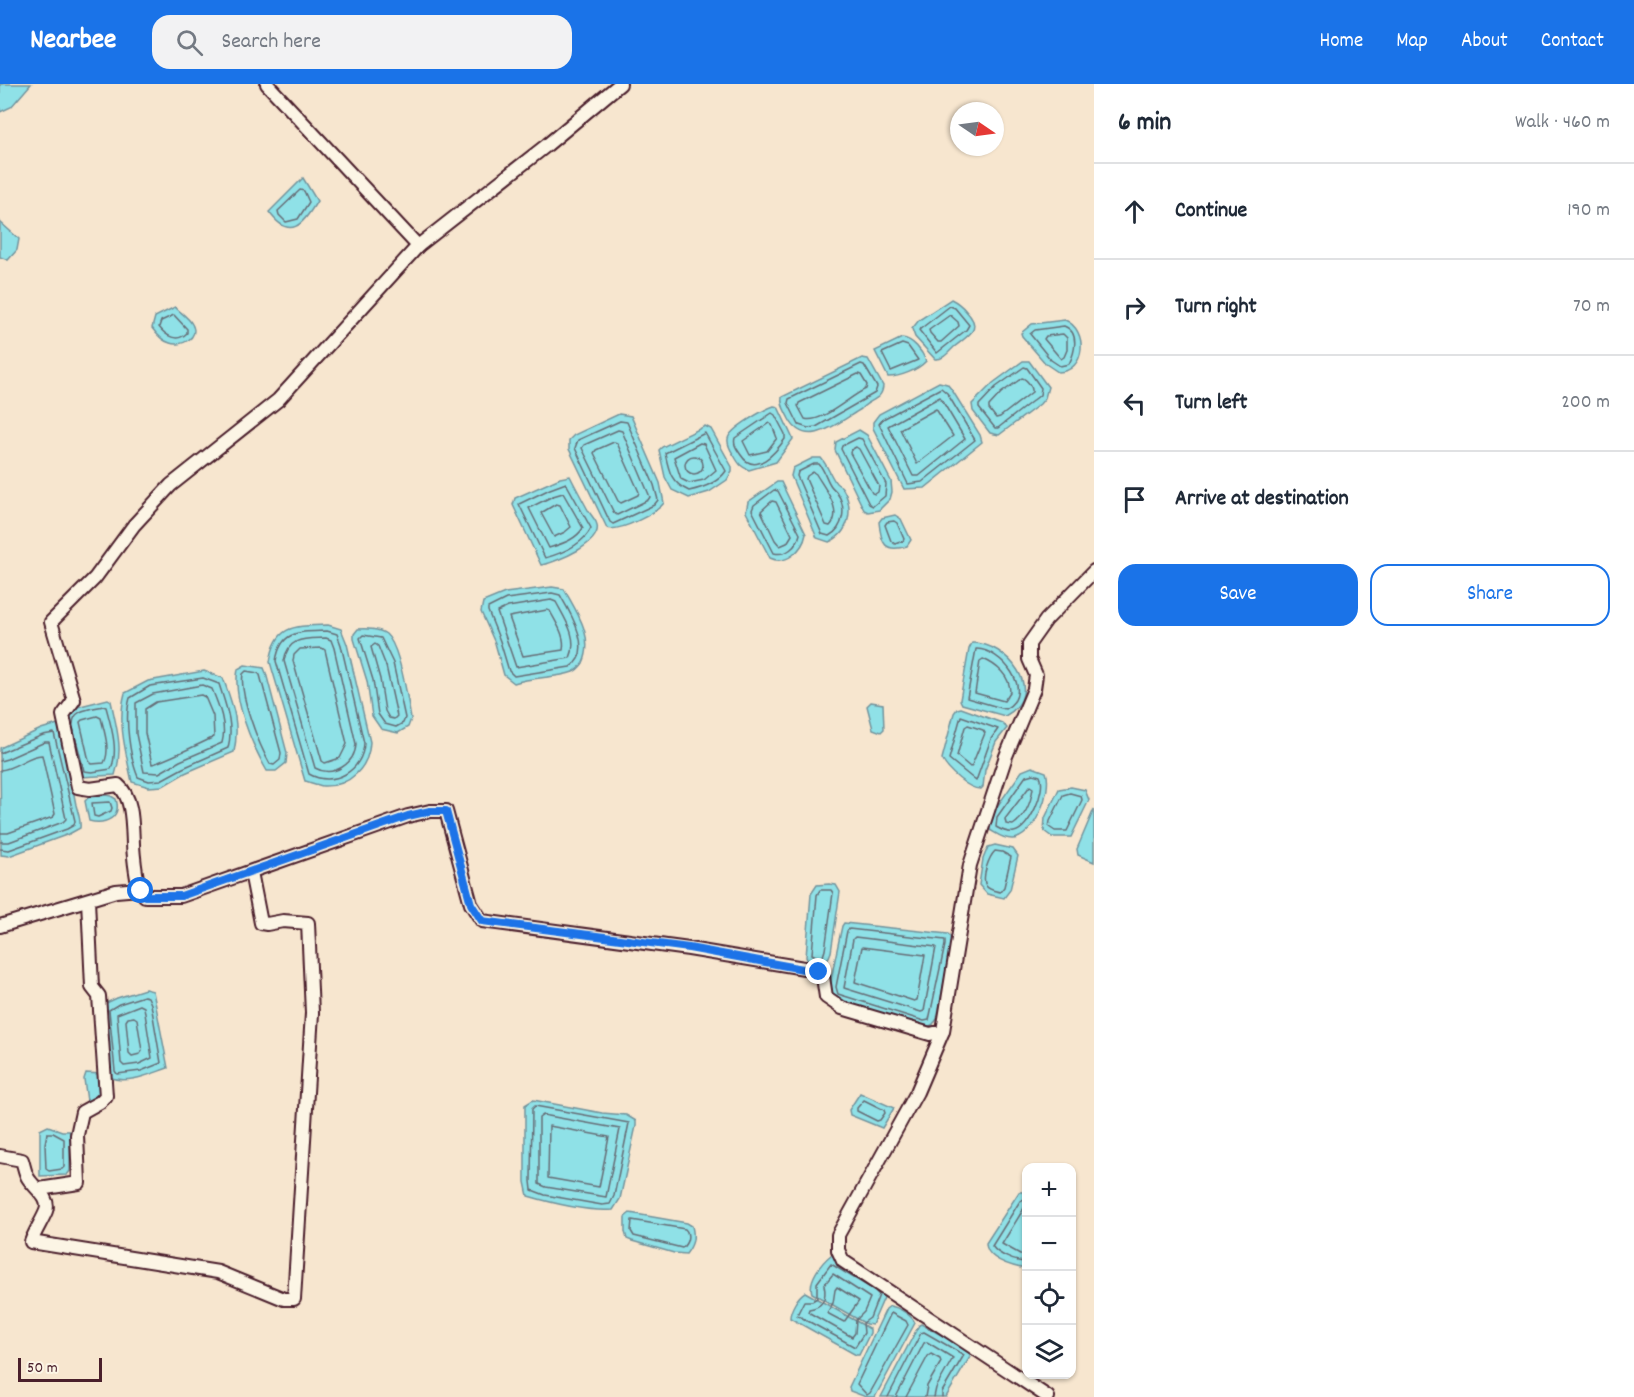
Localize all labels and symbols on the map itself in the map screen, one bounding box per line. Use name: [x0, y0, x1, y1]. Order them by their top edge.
north arrow: [950, 102, 1004, 156]
route start: [127, 877, 153, 903]
route end: [805, 958, 831, 984]
scale bar: [18, 1355, 102, 1382]

